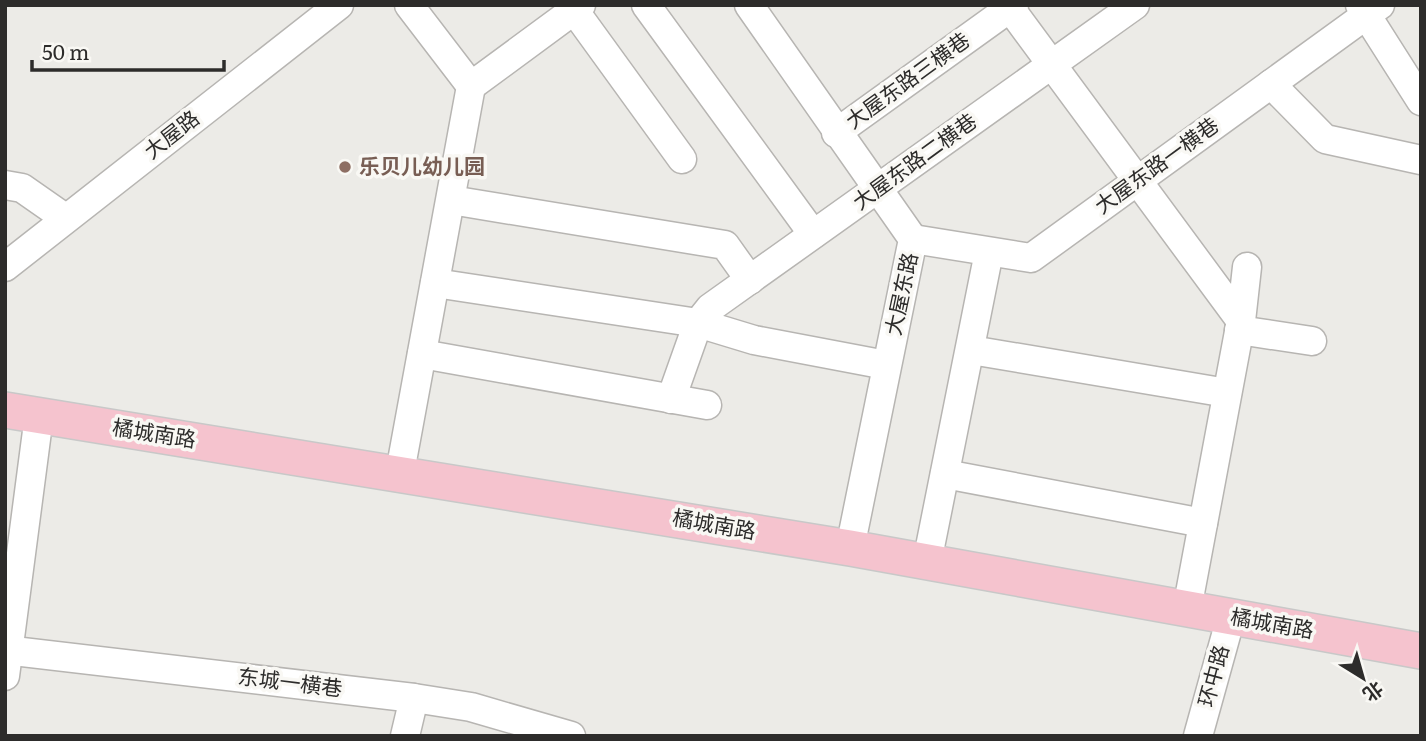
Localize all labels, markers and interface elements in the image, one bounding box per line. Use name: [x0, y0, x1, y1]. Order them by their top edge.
street label: 大屋东路三横巷: [838, 23, 975, 135]
scale bar: [32, 28, 224, 72]
text: 50 m: [42, 35, 89, 66]
street label: 大屋路: [136, 101, 205, 165]
street label: 大屋东路二横巷: [845, 104, 982, 216]
street label: 大屋东路一横巷: [1087, 108, 1224, 220]
place label: 乐贝儿幼儿园: [359, 149, 485, 180]
marker: 乐贝儿幼儿园: [337, 159, 353, 175]
street label: 大屋东路: [876, 249, 923, 338]
street label: 橘城南路: [110, 410, 198, 453]
street label: 橘城南路: [670, 500, 758, 545]
street label: 橘城南路: [1228, 599, 1316, 644]
street label: 环中路: [1188, 641, 1235, 710]
north arrow: [1328, 643, 1398, 713]
street label: 东城一横巷: [236, 659, 344, 702]
text: 北: [1358, 675, 1390, 709]

